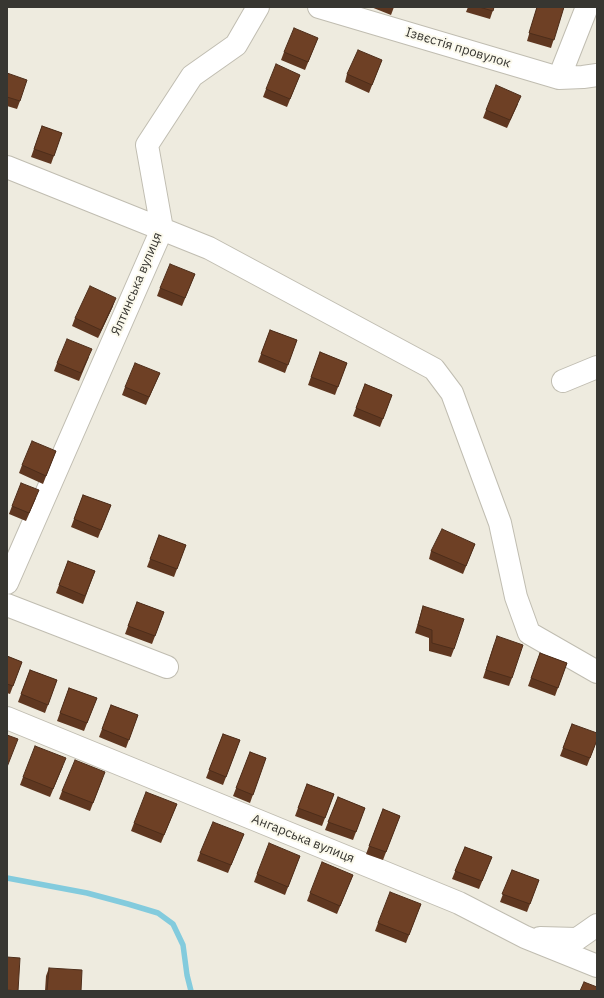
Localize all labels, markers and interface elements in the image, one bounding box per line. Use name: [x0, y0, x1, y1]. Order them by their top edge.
street label: Ізвєстія провулок: [404, 25, 512, 71]
street label: Ялтинська вулиця: [108, 230, 166, 338]
street label: Ангарська вулиця: [249, 811, 357, 867]

